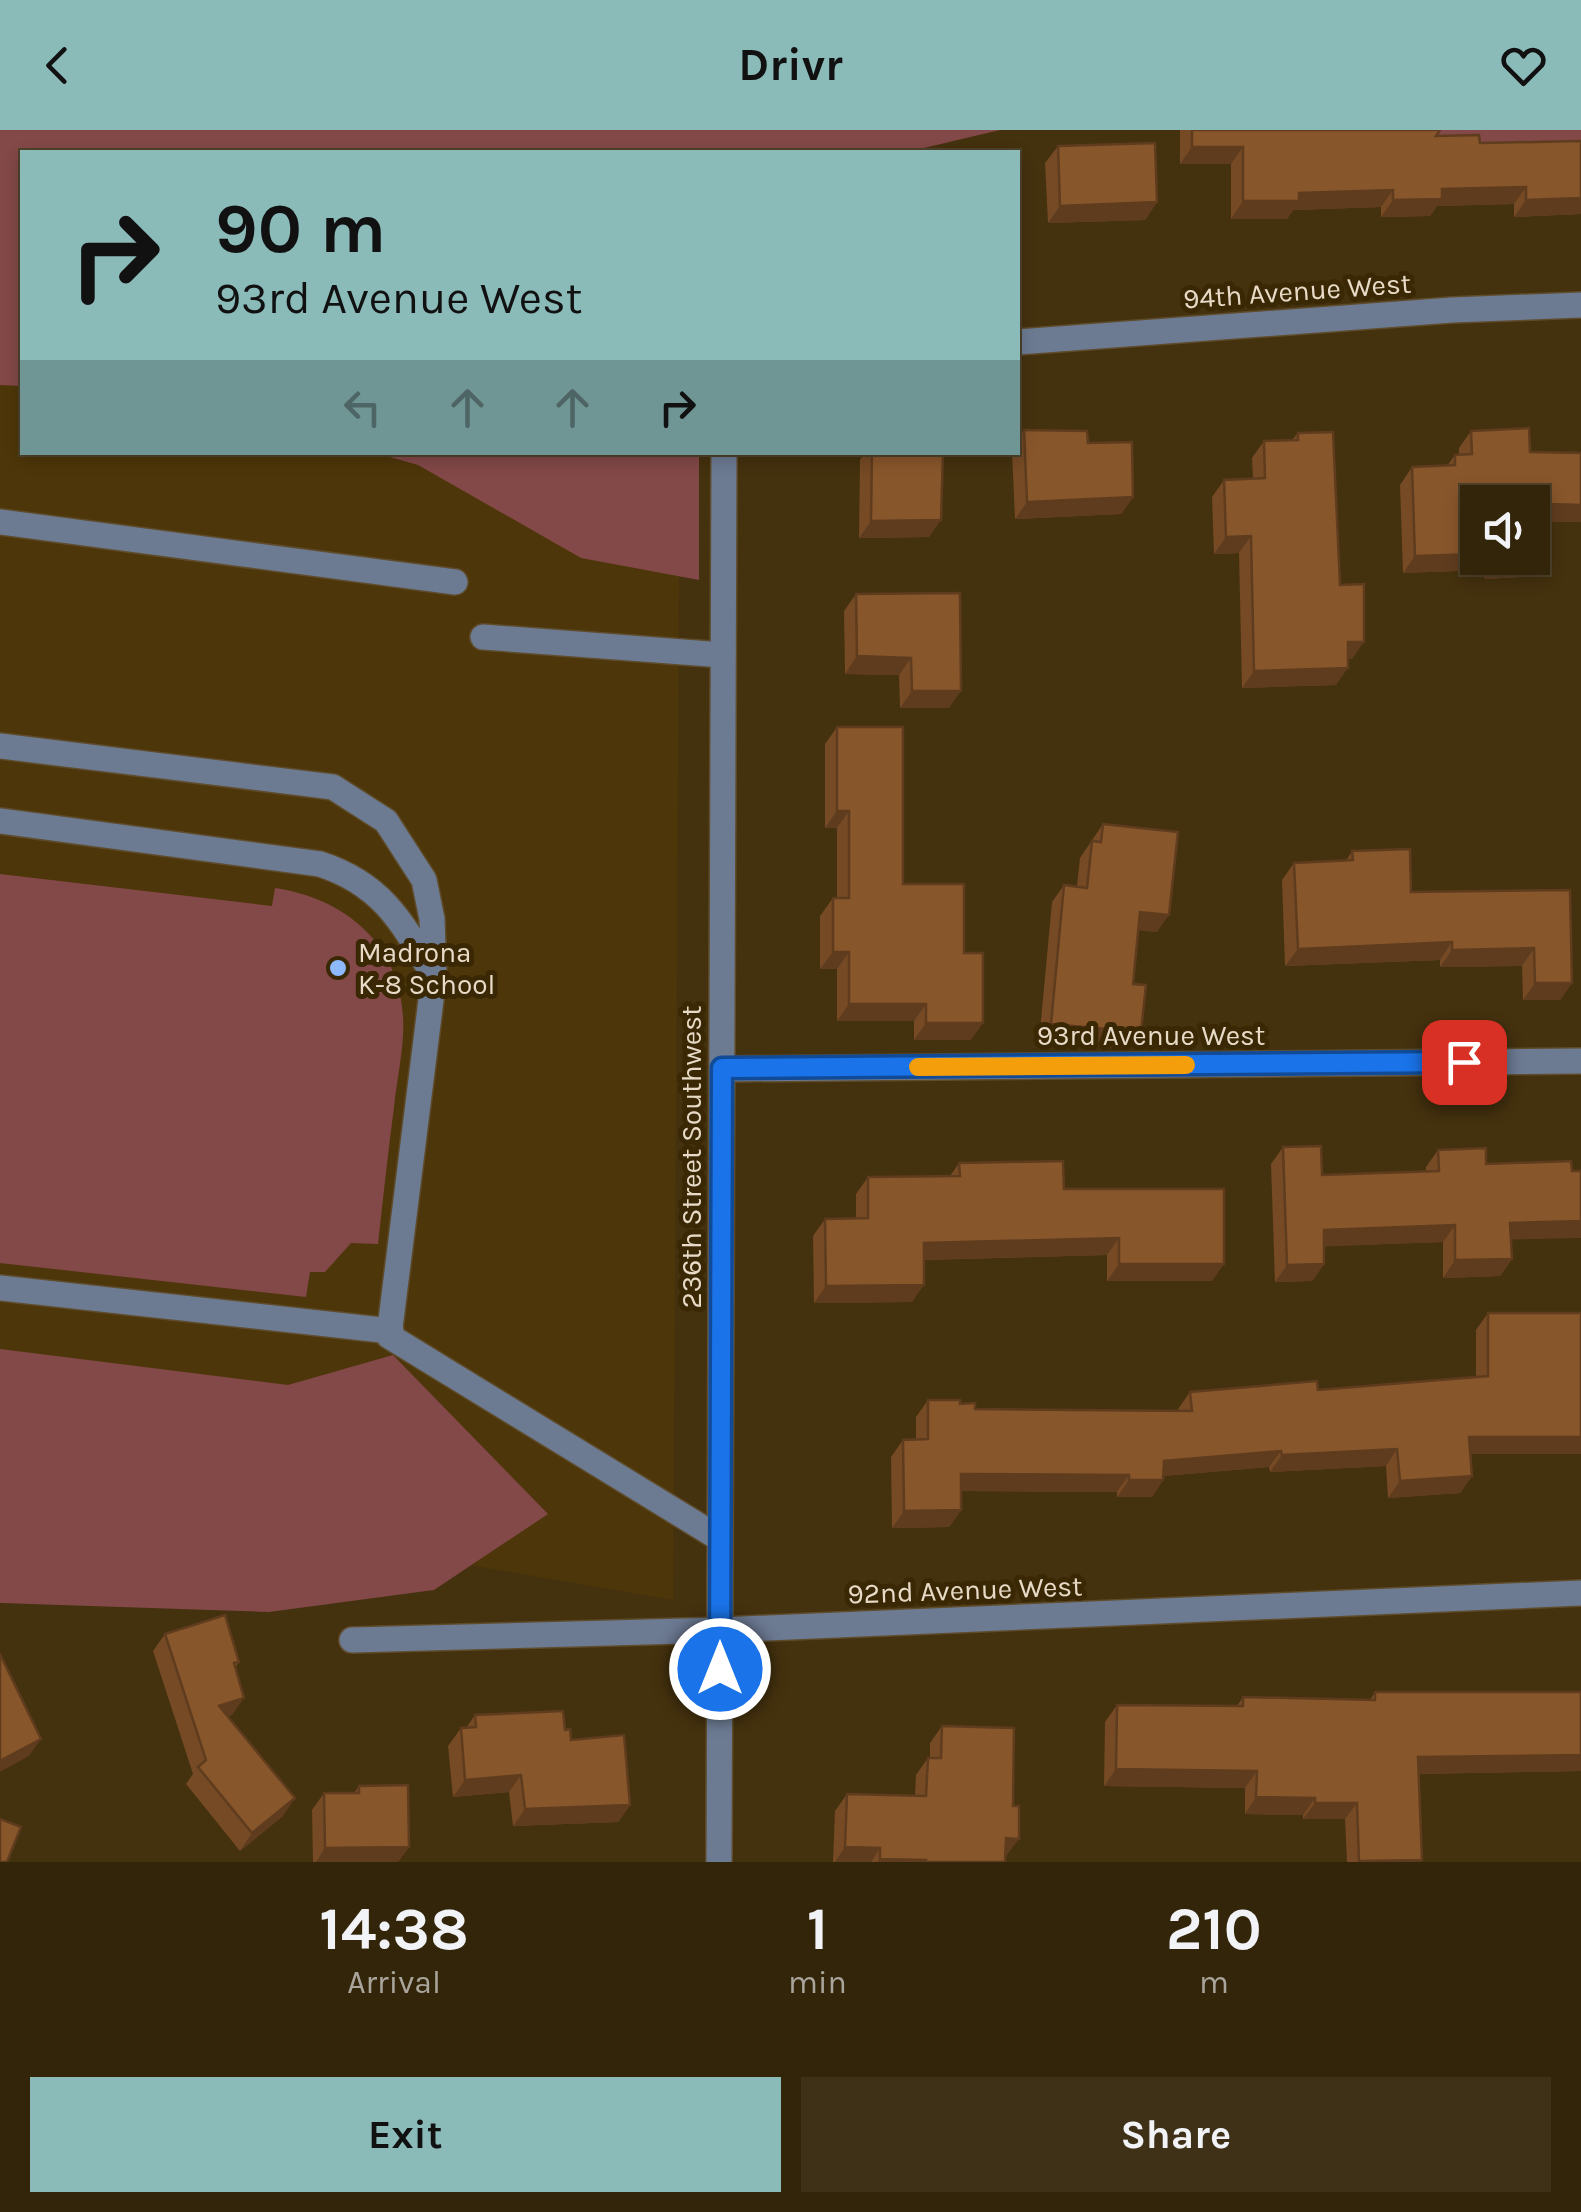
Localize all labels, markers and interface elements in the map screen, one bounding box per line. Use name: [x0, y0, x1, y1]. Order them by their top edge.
icon: back: [30, 38, 85, 93]
icon: heart: [1496, 38, 1551, 93]
text: Drivr: [738, 39, 843, 91]
text: 90 m: [215, 188, 386, 270]
icon: right: [50, 190, 180, 320]
street label: 94th Avenue West: [1182, 267, 1412, 315]
text: 93rd Avenue West: [215, 272, 583, 324]
icon: left: [335, 380, 390, 435]
icon: ahead: [440, 380, 495, 435]
icon: ahead: [545, 380, 600, 435]
icon: right: [650, 380, 705, 435]
map controls: [1460, 485, 1550, 575]
button: sound: [1460, 485, 1550, 575]
place label: Madrona K-8 School: [358, 936, 495, 1001]
marker: Madrona K-8 School: [327, 957, 349, 979]
street label: 236th Street Southwest: [675, 1006, 708, 1308]
street label: 93rd Avenue West: [1037, 1019, 1265, 1052]
pin: [1422, 1020, 1507, 1105]
icon: arrive: [1437, 1035, 1492, 1090]
street label: 92nd Avenue West: [847, 1569, 1083, 1611]
position arrow: [668, 1617, 772, 1721]
text: 14:38: [319, 1894, 469, 1964]
text: 1: [807, 1894, 828, 1964]
text: 210: [1166, 1894, 1262, 1964]
text: Arrival: [347, 1964, 441, 2001]
text: min: [788, 1964, 847, 2001]
text: m: [1199, 1964, 1229, 2001]
button: Exit: [30, 2077, 781, 2192]
button: Share: [801, 2077, 1551, 2192]

